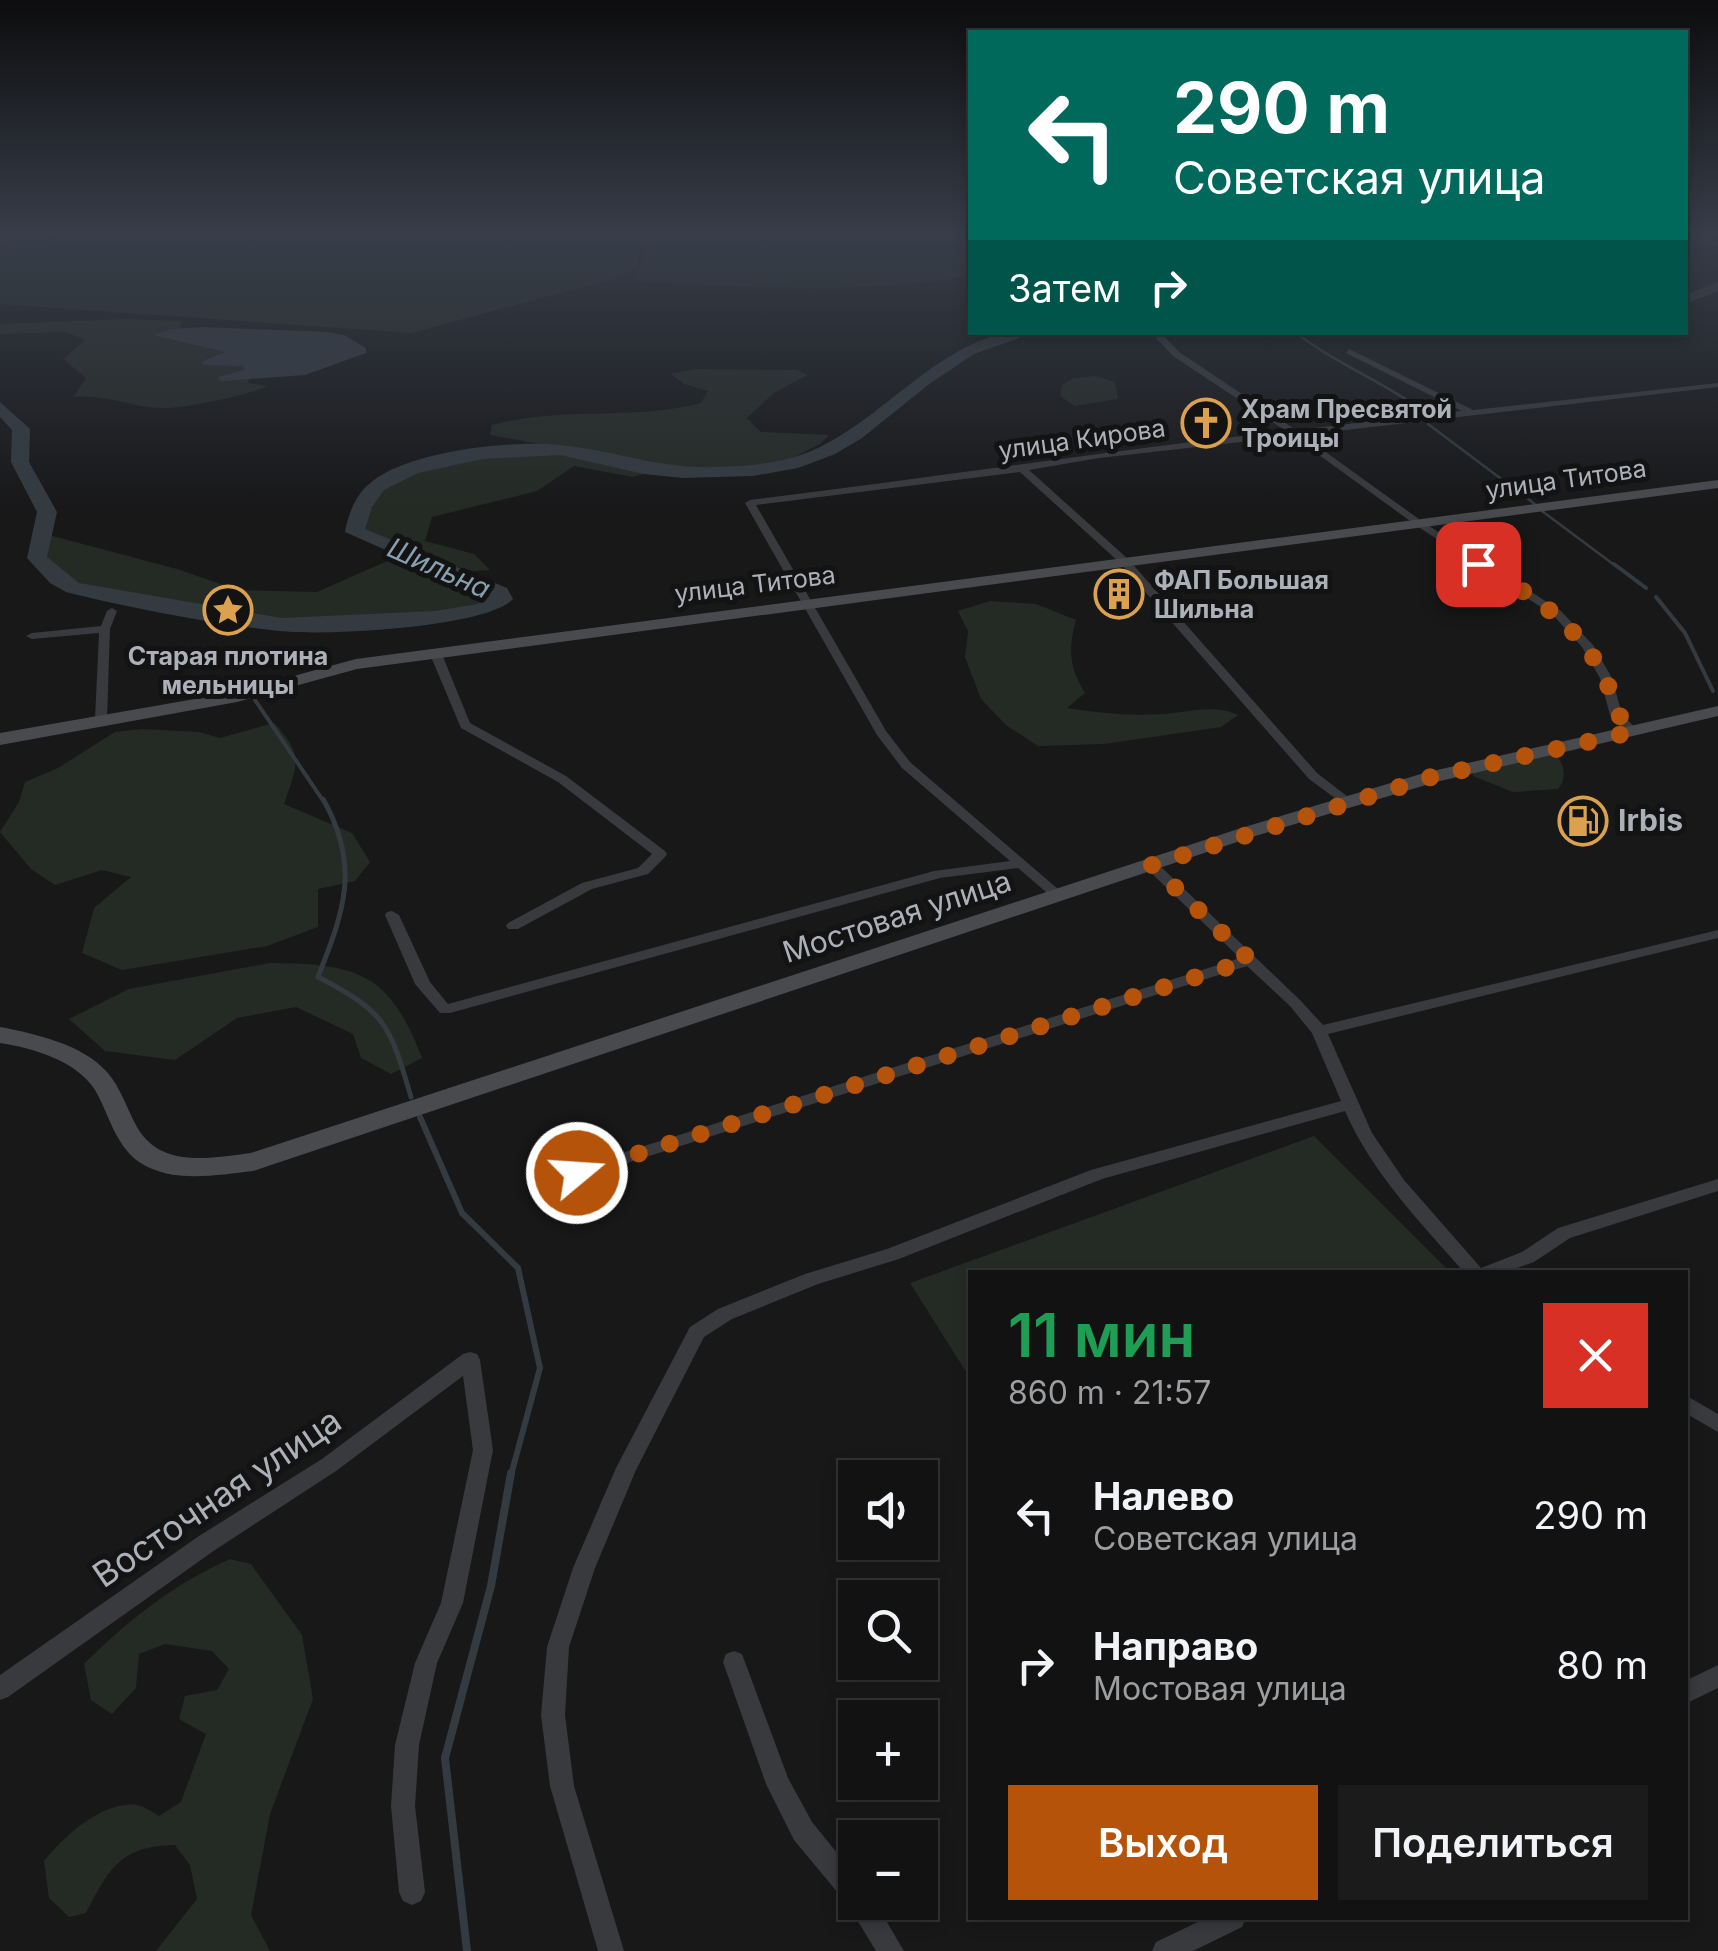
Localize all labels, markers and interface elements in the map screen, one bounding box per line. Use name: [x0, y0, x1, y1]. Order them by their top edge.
text: 290 m: [1173, 65, 1390, 150]
icon: left: [1008, 70, 1138, 200]
text: Советская улица: [1173, 150, 1546, 205]
icon: right: [1141, 260, 1196, 315]
text: Затем: [1008, 265, 1121, 311]
place label: Храм Пресвятой Троицы: [1241, 394, 1452, 453]
church icon: Храм Пресвятой Троицы: [1180, 397, 1232, 449]
street label: улица Кирова: [997, 412, 1167, 466]
street label: улица Титова: [1484, 453, 1648, 505]
pin: [1436, 522, 1521, 607]
water label: Шильна: [382, 530, 496, 606]
icon: arrive: [1451, 537, 1506, 592]
street label: улица Титова: [673, 559, 837, 609]
place label: ФАП Большая Шильна: [1154, 565, 1329, 624]
building icon: ФАП Большая Шильна: [1093, 568, 1145, 620]
place icon: Старая плотина мельницы: [202, 584, 254, 636]
place label: Старая плотина мельницы: [128, 641, 328, 700]
fuel station icon: Irbis: [1557, 795, 1609, 847]
place label: Irbis: [1618, 802, 1683, 838]
street label: Мостовая улица: [778, 862, 1015, 970]
position arrow: [525, 1121, 629, 1225]
text: 11 мин: [1008, 1299, 1195, 1371]
button: close: [1543, 1303, 1648, 1408]
text: 860 m · 21:57: [1008, 1373, 1211, 1412]
street label: Восточная улица: [84, 1399, 348, 1596]
map controls: [838, 1460, 938, 1920]
button: sound: [838, 1460, 938, 1560]
text: Налево: [1093, 1473, 1234, 1519]
icon: left: [1008, 1488, 1063, 1543]
text: 290 m: [1533, 1492, 1648, 1538]
text: Советская улица: [1093, 1519, 1358, 1558]
button: search: [838, 1580, 938, 1680]
text: Направо: [1093, 1623, 1258, 1669]
icon: right: [1008, 1638, 1063, 1693]
text: 80 m: [1557, 1642, 1648, 1688]
text: Мостовая улица: [1093, 1669, 1347, 1708]
button: +: [838, 1700, 938, 1800]
button: Выход: [1008, 1785, 1318, 1900]
button: Поделиться: [1338, 1785, 1648, 1900]
button: −: [838, 1820, 938, 1920]

